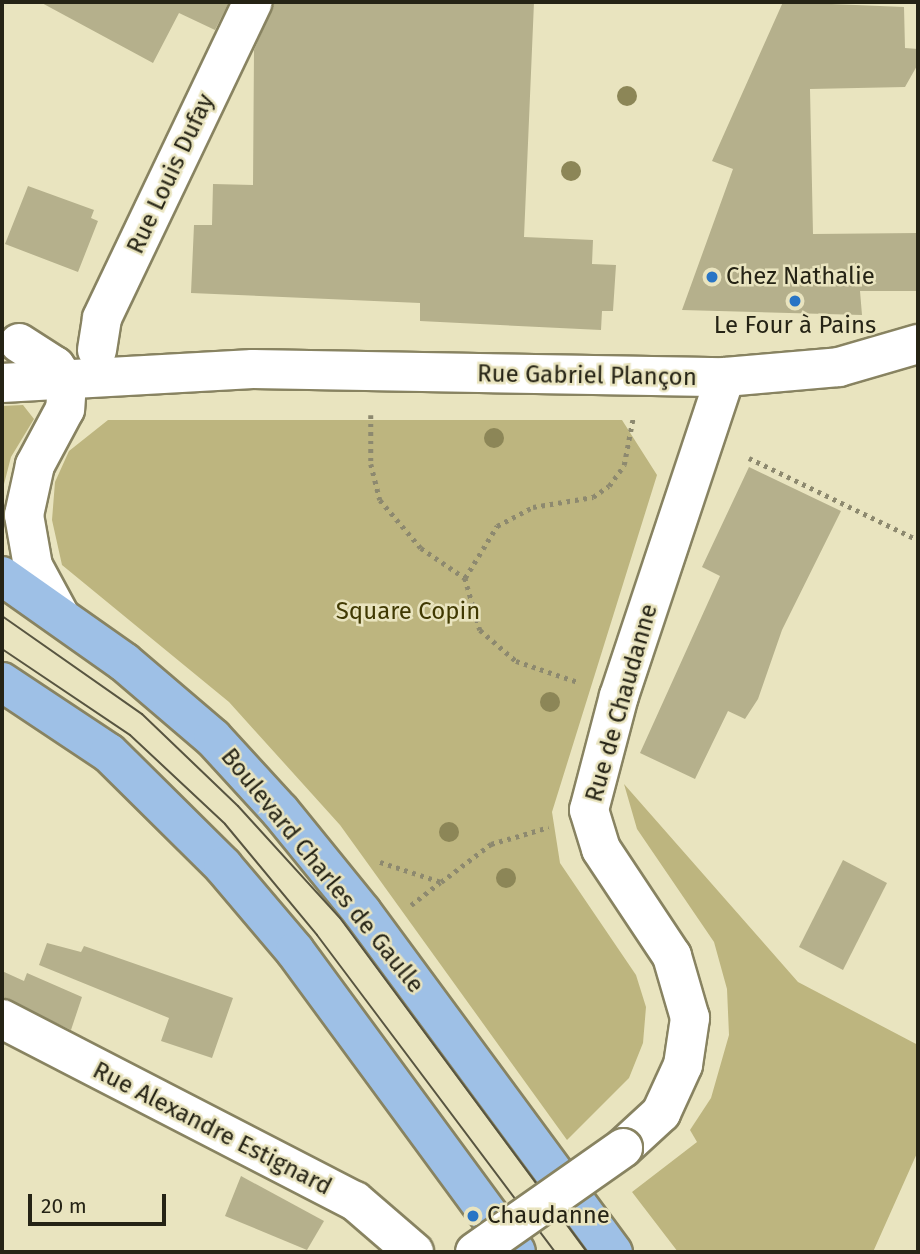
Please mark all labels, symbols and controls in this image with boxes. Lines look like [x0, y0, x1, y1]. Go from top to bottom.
street label: Rue Louis Dufay [121, 90, 221, 258]
place label: Chez Nathalie [726, 263, 875, 291]
marker: Chez Nathalie [704, 269, 720, 285]
marker: Le Four à Pains [787, 293, 803, 309]
place label: Le Four à Pains [714, 312, 876, 340]
street label: Rue Gabriel Plançon [477, 360, 697, 392]
park label: Square Copin [336, 598, 480, 626]
street label: Rue de Chaudanne [580, 601, 664, 805]
street label: Boulevard Charles de Gaulle [214, 743, 430, 999]
street label: Rue Alexandre Estignard [88, 1056, 336, 1202]
scale bar [32, 1180, 170, 1224]
text: 20 m [41, 1193, 87, 1219]
place label: Chaudanne [487, 1202, 610, 1230]
marker: Chaudanne [465, 1208, 481, 1224]

